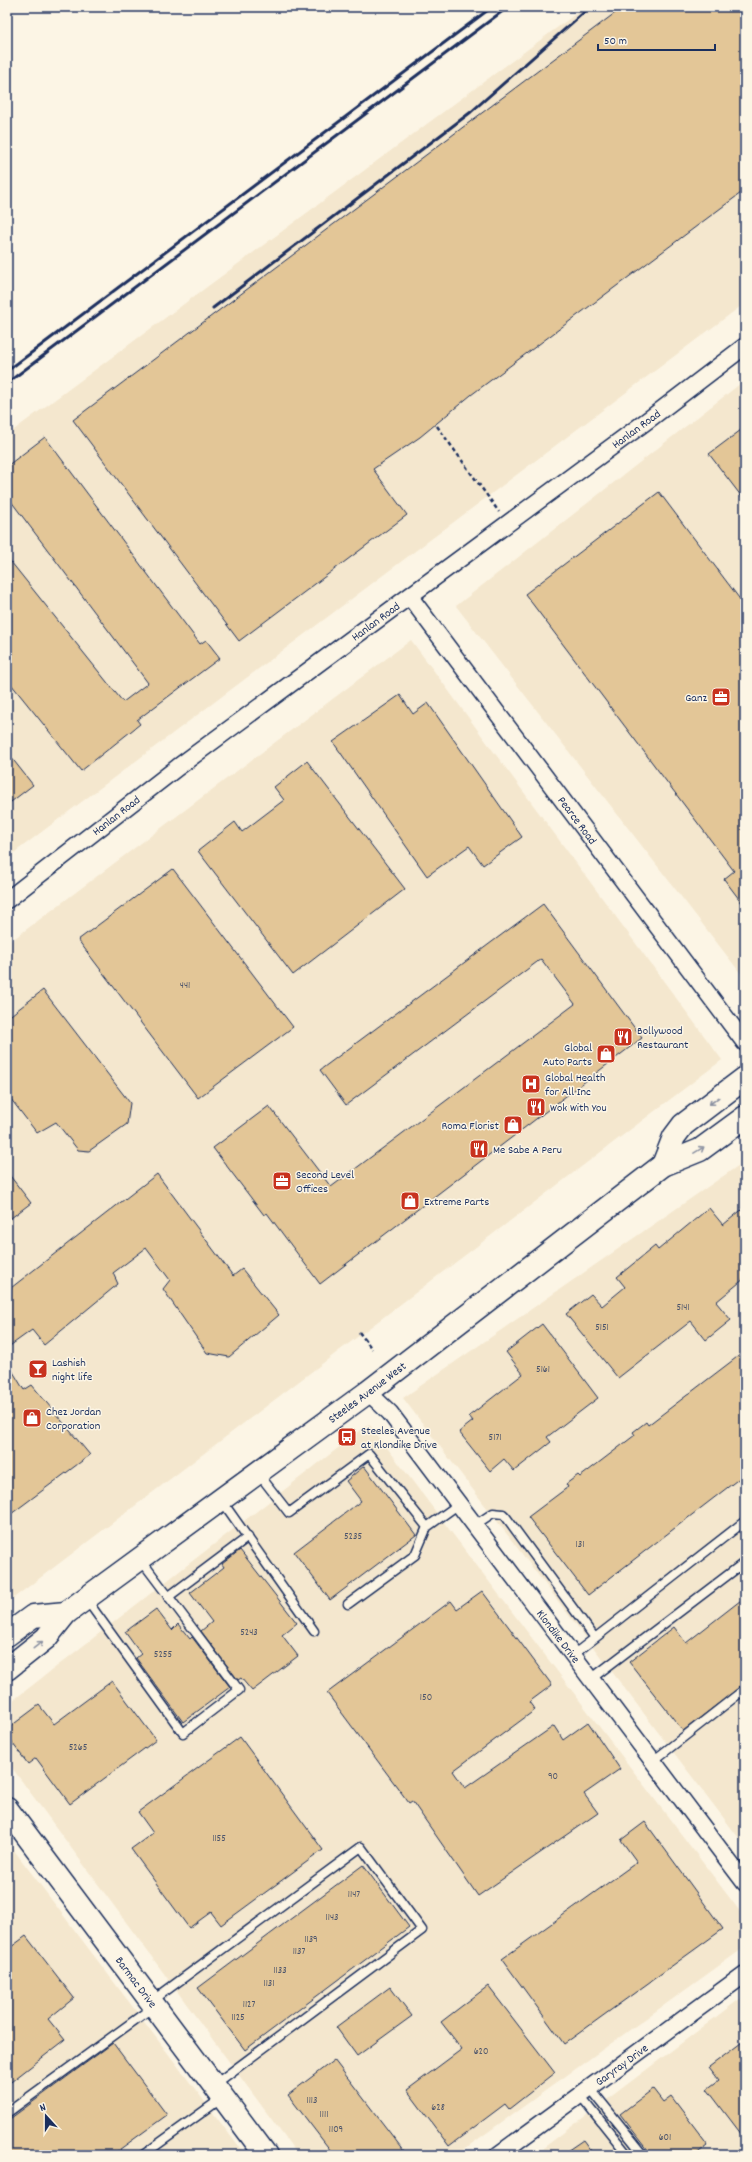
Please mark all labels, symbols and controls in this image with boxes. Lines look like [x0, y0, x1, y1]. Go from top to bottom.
scale bar [598, 26, 715, 52]
text: 50 m [604, 33, 627, 50]
street label: Hanlan Road [609, 406, 665, 454]
street label: Hanlan Road [348, 599, 404, 646]
office icon: Ganz [710, 686, 732, 708]
place label: Ganz [685, 690, 707, 707]
street label: Hanlan Road [89, 792, 144, 841]
street label: Pearce Road [553, 793, 600, 849]
house number: 441 [180, 979, 190, 993]
place label: Bollywood Restaurant [637, 1023, 689, 1054]
restaurant icon: Bollywood Restaurant [612, 1026, 634, 1048]
place label: Global Auto Parts [543, 1040, 592, 1071]
shop icon: Global Auto Parts [595, 1043, 617, 1065]
place label: Global Health for All Inc [545, 1070, 606, 1101]
hospital icon: Global Health for All Inc [520, 1073, 542, 1095]
restaurant icon: Wok With You [525, 1096, 547, 1118]
one-way arrow [708, 1097, 719, 1106]
place label: Wok With You [550, 1100, 607, 1117]
shop icon: Roma Florist [502, 1114, 524, 1136]
place label: Roma Florist [442, 1118, 500, 1135]
restaurant icon: Me Sabe A Peru [468, 1138, 490, 1160]
place label: Me Sabe A Peru [493, 1142, 562, 1159]
one-way arrow [693, 1146, 705, 1154]
place label: Second Level Offices [296, 1167, 354, 1198]
office icon: Second Level Offices [271, 1170, 293, 1192]
shop icon: Extreme Parts [399, 1190, 421, 1212]
place label: Extreme Parts [424, 1194, 489, 1211]
house number: 5141 [676, 1301, 690, 1315]
house number: 5151 [595, 1321, 609, 1335]
place label: Lashish night life [52, 1355, 92, 1386]
bar icon: Lashish night life [27, 1358, 49, 1380]
street label: Steeles Avenue West [325, 1358, 411, 1428]
house number: 5161 [536, 1363, 550, 1377]
place label: Chez Jordan Corporation [46, 1404, 101, 1435]
shop icon: Chez Jordan Corporation [21, 1407, 43, 1429]
place label: Steeles Avenue at Klondike Drive [361, 1423, 437, 1454]
bus stop icon: Steeles Avenue at Klondike Drive [336, 1426, 358, 1448]
house number: 5171 [489, 1431, 501, 1445]
house number: 5235 [344, 1530, 362, 1544]
house number: 131 [576, 1538, 584, 1552]
street label: Klondike Drive [531, 1607, 583, 1667]
house number: 5243 [240, 1626, 258, 1640]
one-way arrow [32, 1641, 43, 1649]
house number: 5255 [154, 1648, 172, 1662]
house number: 150 [420, 1691, 432, 1705]
house number: 5265 [69, 1741, 88, 1755]
house number: 90 [548, 1770, 558, 1784]
house number: 1155 [212, 1832, 226, 1846]
house number: 1147 [348, 1888, 360, 1902]
house number: 1143 [326, 1911, 338, 1925]
house number: 1139 [304, 1933, 318, 1947]
house number: 1137 [293, 1945, 305, 1959]
street label: Barmac Drive [110, 1954, 160, 2012]
house number: 1133 [273, 1964, 287, 1978]
house number: 1131 [263, 1977, 275, 1991]
house number: 1127 [243, 1998, 255, 2012]
house number: 1125 [231, 2011, 245, 2025]
street label: Garyray Drive [592, 2041, 652, 2091]
house number: 620 [474, 2045, 488, 2059]
house number: 1113 [306, 2094, 318, 2108]
north arrow [26, 2096, 66, 2136]
text: N [38, 2100, 49, 2117]
house number: 628 [431, 2101, 445, 2115]
house number: 1111 [320, 2108, 328, 2122]
house number: 1109 [329, 2123, 343, 2137]
house number: 601 [659, 2131, 671, 2145]

